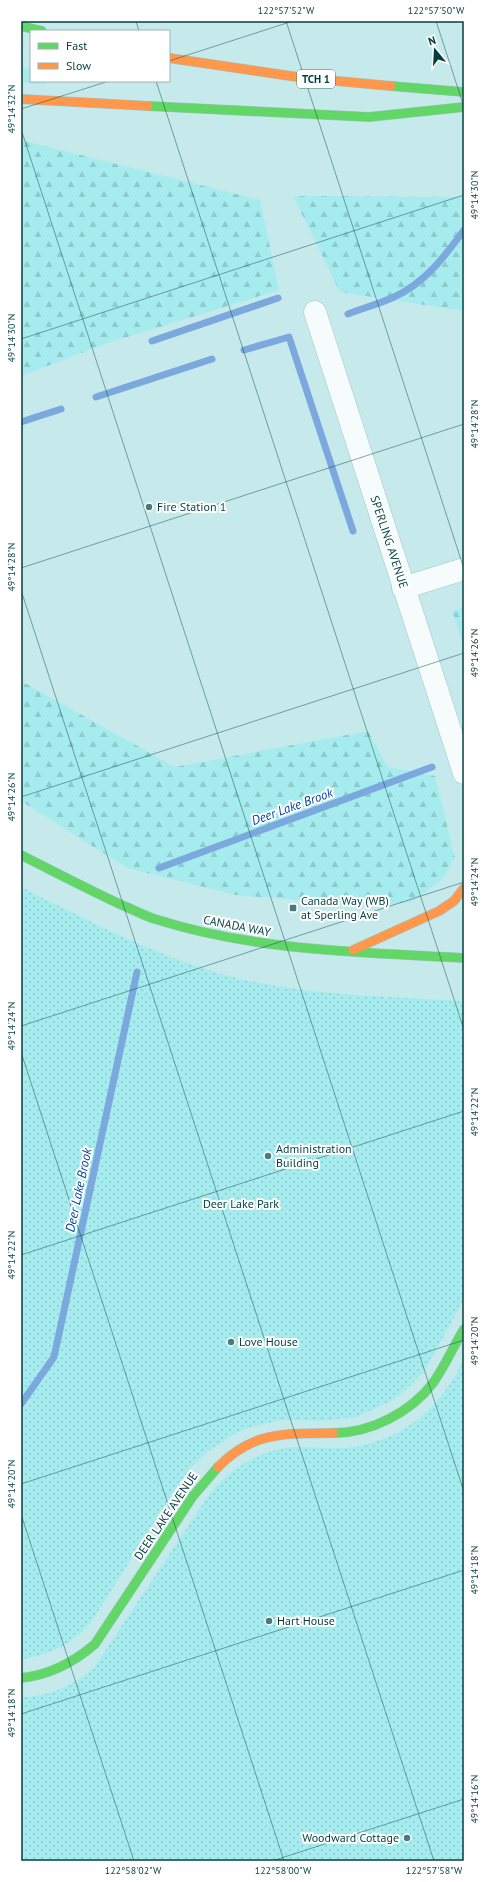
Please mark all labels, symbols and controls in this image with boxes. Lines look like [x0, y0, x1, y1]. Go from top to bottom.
text: 122°57'52"W [258, 4, 315, 17]
text: 122°57'50"W [408, 4, 465, 17]
legend [30, 30, 170, 82]
north arrow [415, 30, 455, 70]
text: N [426, 33, 438, 48]
text: Fast [66, 38, 87, 53]
text: Slow [66, 58, 91, 73]
road number: TCH 1 [297, 70, 335, 88]
text: 49°14'32"N [5, 84, 18, 134]
text: 49°14'30"N [468, 170, 481, 220]
text: 49°14'30"N [5, 313, 18, 363]
text: 49°14'28"N [468, 399, 481, 449]
street label: SPERLING AVENUE [367, 494, 412, 590]
place label: Fire Station 1 [157, 499, 226, 514]
marker: Fire Station 1 [144, 502, 154, 512]
text: 49°14'28"N [5, 542, 18, 592]
text: 49°14'26"N [468, 628, 481, 678]
text: 49°14'26"N [5, 772, 18, 822]
water label: Deer Lake Brook [249, 783, 336, 829]
text: 49°14'24"N [468, 857, 481, 907]
place label: Canada Way (WB) at Sperling Ave [301, 893, 389, 922]
marker: Canada Way (WB) at Sperling Ave [288, 903, 298, 913]
street label: CANADA WAY [202, 912, 272, 939]
text: 49°14'24"N [5, 1001, 18, 1051]
text: 49°14'22"N [468, 1087, 481, 1137]
place label: Administration Building [276, 1141, 352, 1170]
water label: Deer Lake Brook [61, 1145, 96, 1234]
marker: Administration Building [263, 1151, 273, 1161]
park label: Deer Lake Park [203, 1196, 279, 1211]
text: 49°14'22"N [5, 1230, 18, 1280]
text: 49°14'20"N [468, 1316, 481, 1366]
place label: Love House [239, 1334, 298, 1349]
marker: Love House [226, 1337, 236, 1347]
text: 49°14'20"N [5, 1459, 18, 1509]
street label: DEER LAKE AVENUE [131, 1469, 201, 1563]
text: 49°14'18"N [468, 1545, 481, 1595]
place label: Hart House [277, 1613, 335, 1628]
marker: Hart House [264, 1616, 274, 1626]
text: 49°14'18"N [5, 1688, 18, 1738]
text: 49°14'16"N [468, 1774, 481, 1824]
place label: Woodward Cottage [302, 1830, 399, 1845]
marker: Woodward Cottage [402, 1833, 412, 1843]
text: 122°58'02"W [105, 1864, 162, 1877]
text: 122°58'00"W [255, 1864, 312, 1877]
text: 122°57'58"W [406, 1864, 463, 1877]

